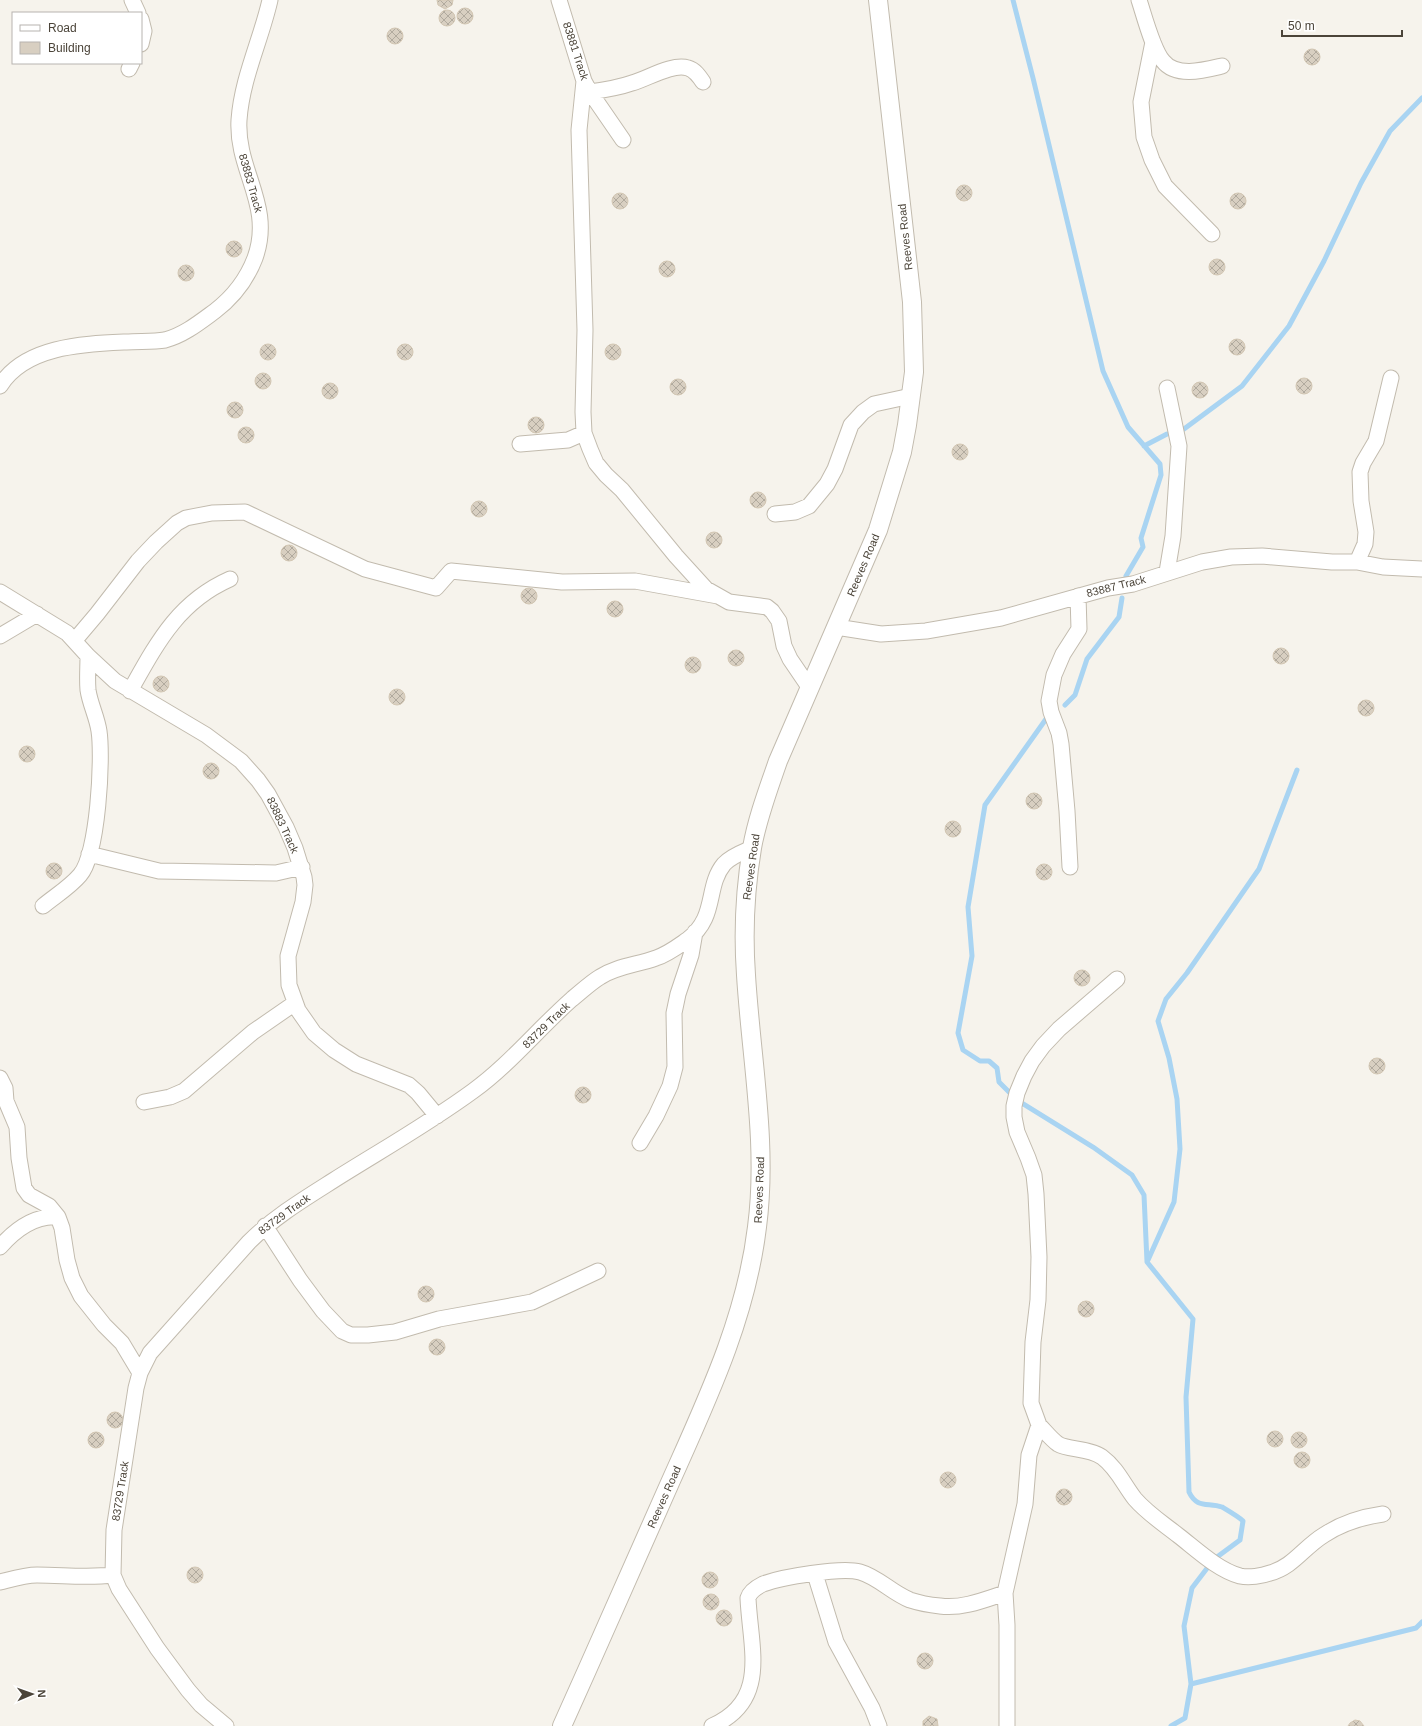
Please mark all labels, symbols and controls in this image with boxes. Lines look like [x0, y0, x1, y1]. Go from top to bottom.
legend [12, 12, 142, 64]
scale bar [1282, 12, 1402, 38]
text: 50 m [1288, 19, 1315, 33]
street label: 83881 Track [561, 20, 591, 82]
text: Road [48, 21, 77, 35]
text: Building [48, 41, 91, 55]
street label: 83883 Track [237, 152, 265, 214]
street label: Reeves Road [896, 203, 914, 271]
street label: Reeves Road [844, 532, 882, 598]
street label: 83887 Track [1085, 573, 1147, 599]
street label: 83883 Track [265, 795, 301, 855]
street label: Reeves Road [740, 833, 762, 901]
street label: 83729 Track [520, 999, 572, 1050]
street label: Reeves Road [752, 1156, 766, 1224]
street label: 83729 Track [256, 1191, 312, 1237]
street label: 83729 Track [109, 1460, 131, 1522]
street label: Reeves Road [645, 1464, 683, 1530]
north arrow [12, 1674, 52, 1714]
text: N [36, 1689, 48, 1698]

